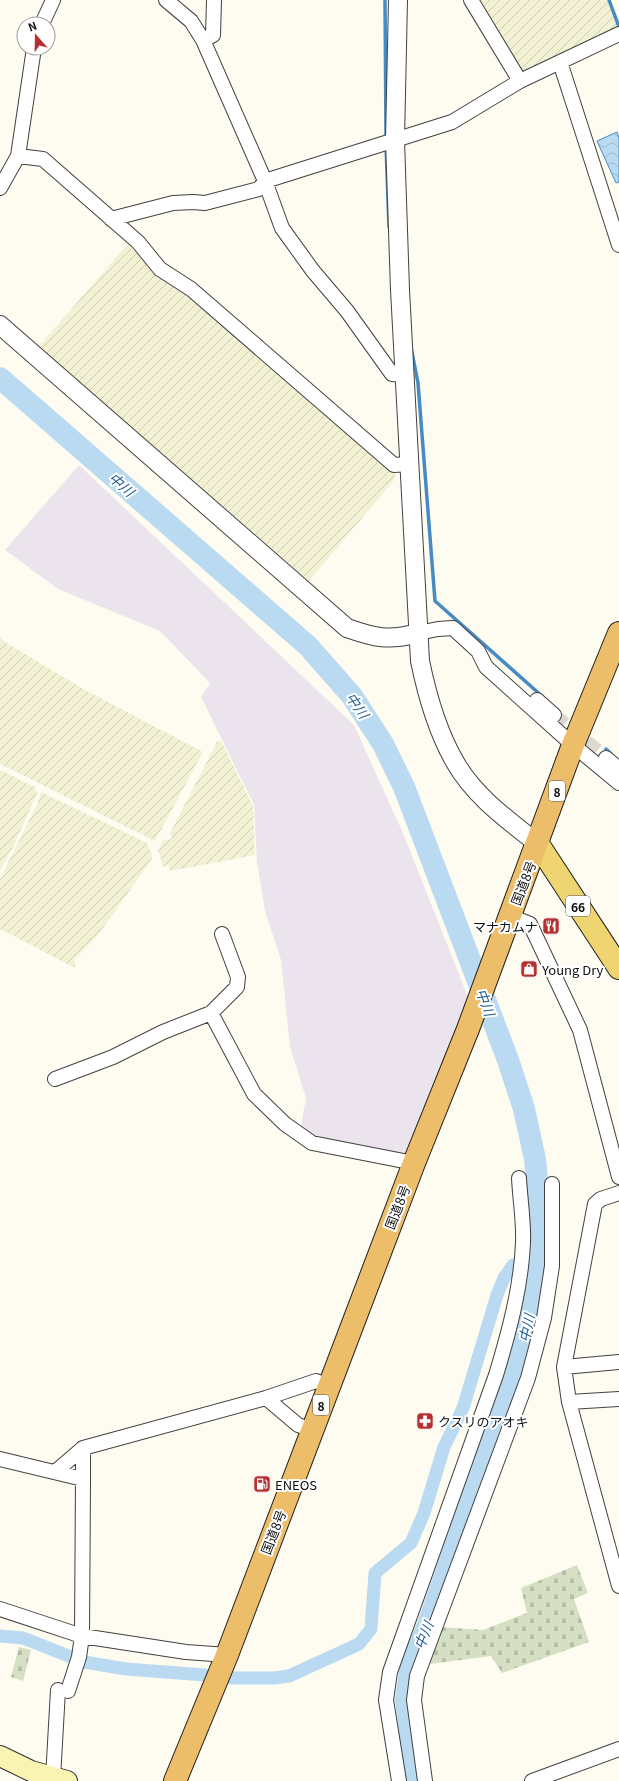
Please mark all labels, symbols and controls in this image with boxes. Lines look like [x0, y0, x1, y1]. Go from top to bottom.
north arrow [16, 16, 56, 56]
text: N [26, 17, 39, 35]
water label: 中川 [105, 467, 141, 502]
water label: 中川 [342, 688, 375, 724]
road number: 8 [549, 781, 565, 801]
street label: 国道8号 [506, 858, 540, 908]
road number: 66 [566, 896, 590, 916]
restaurant icon: マナカムナ [541, 916, 561, 936]
place label: マナカムナ [473, 917, 538, 936]
shop icon: Young Dry [519, 959, 539, 979]
place label: Young Dry [541, 960, 604, 979]
water label: 中川 [472, 985, 501, 1021]
street label: 国道8号 [380, 1182, 414, 1232]
water label: 中川 [513, 1310, 539, 1344]
road number: 8 [313, 1395, 329, 1415]
pharmacy icon: クスリのアオキ [415, 1411, 435, 1431]
place label: クスリのアオキ [438, 1412, 529, 1431]
fuel station icon: ENEOS [252, 1474, 272, 1494]
place label: ENEOS [275, 1475, 317, 1494]
street label: 国道8号 [256, 1507, 290, 1557]
water label: 中川 [408, 1616, 438, 1652]

